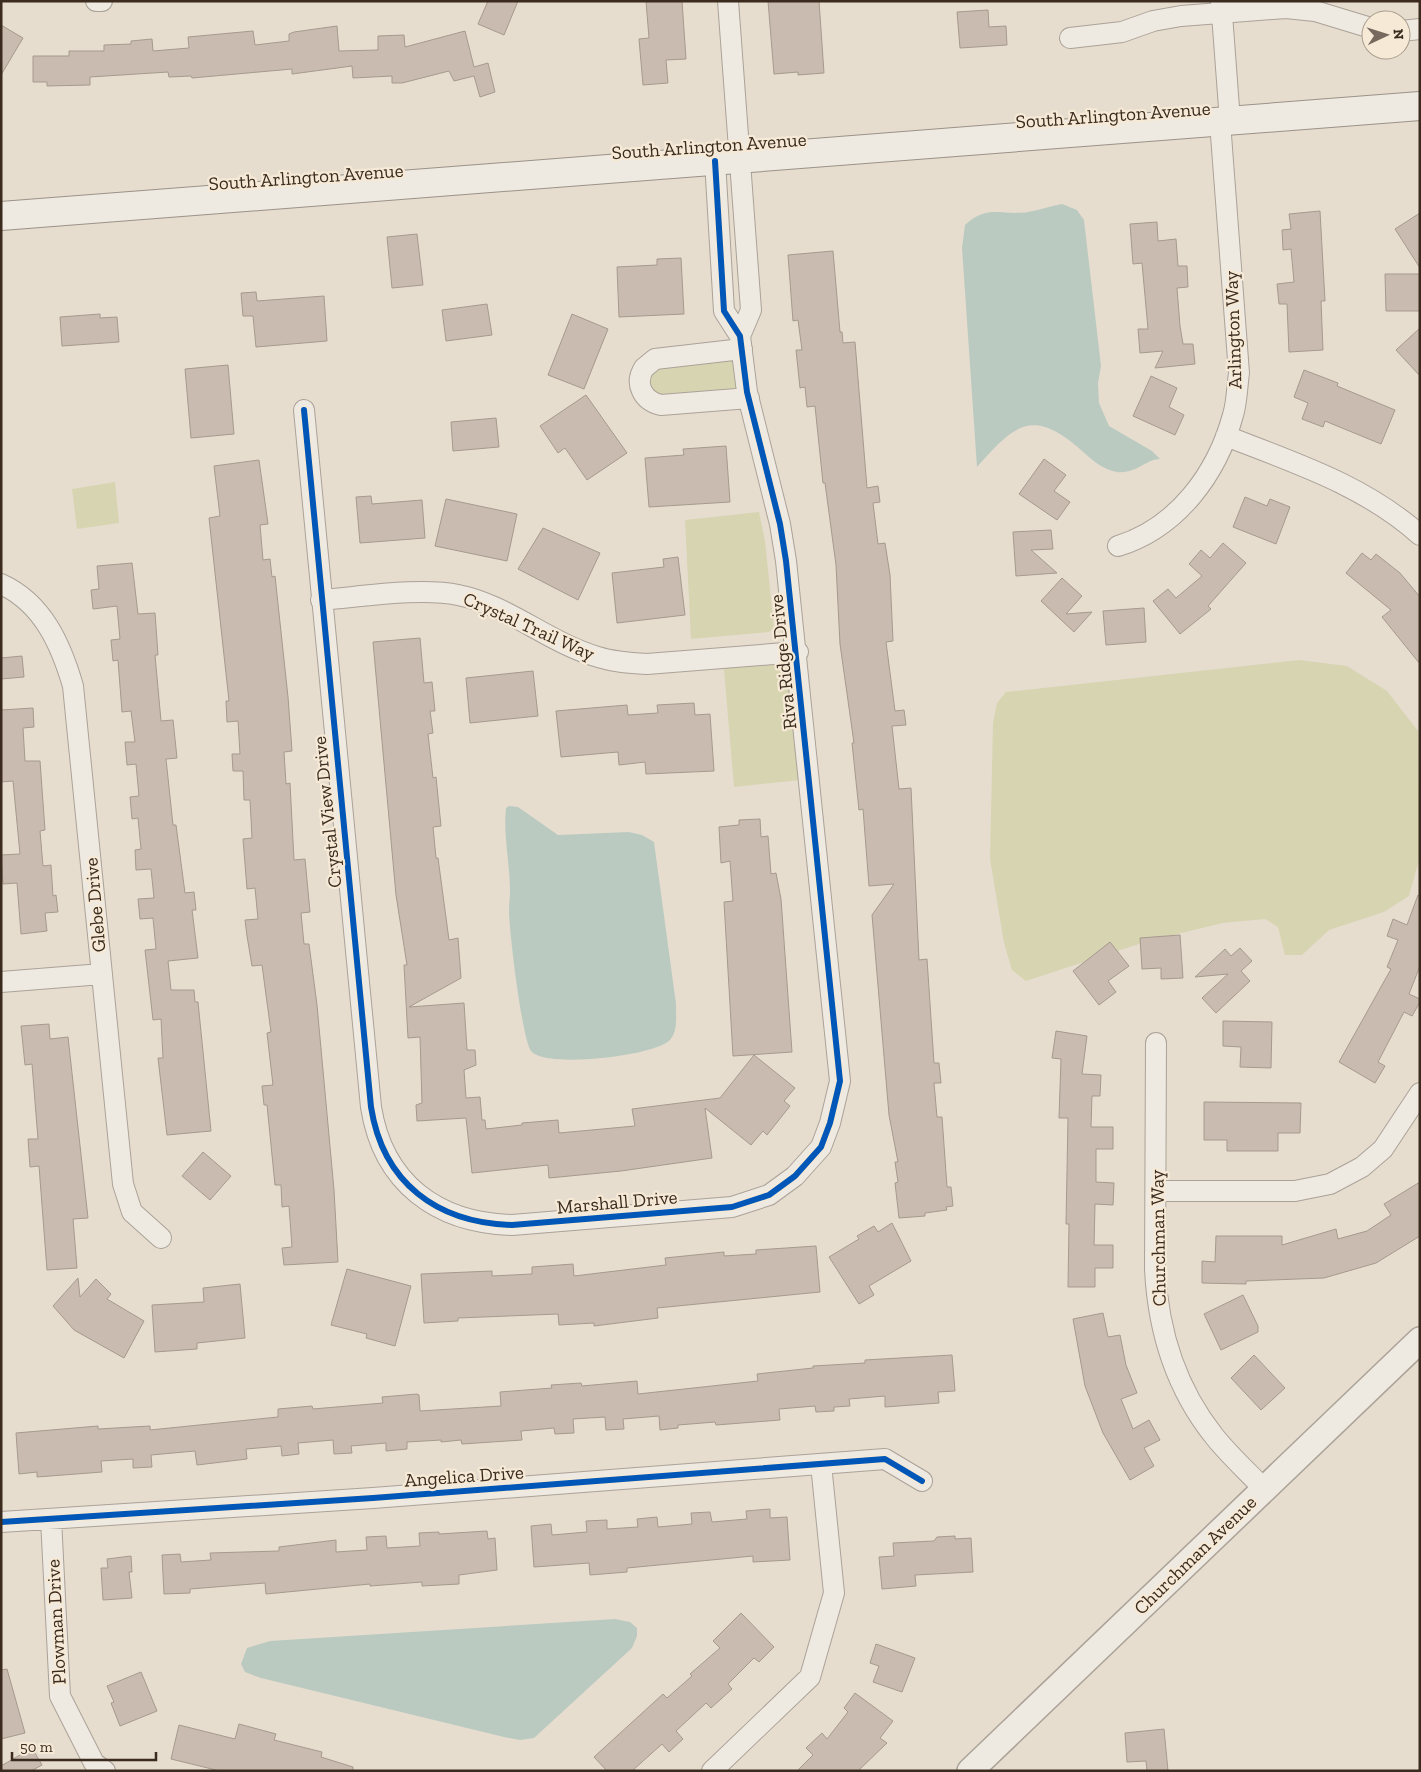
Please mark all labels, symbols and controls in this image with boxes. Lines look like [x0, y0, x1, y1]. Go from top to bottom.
north arrow [1361, 10, 1411, 60]
text: N [1390, 28, 1407, 40]
street label: South Arlington Avenue [1015, 97, 1211, 133]
street label: South Arlington Avenue [611, 128, 807, 164]
street label: South Arlington Avenue [208, 159, 404, 195]
street label: Arlington Way [1219, 270, 1247, 390]
street label: Crystal Trail Way [460, 587, 599, 665]
street label: Riva Ridge Drive [764, 593, 802, 731]
street label: Crystal View Drive [308, 735, 346, 889]
street label: Glebe Drive [79, 856, 111, 953]
street label: Churchman Way [1145, 1169, 1171, 1306]
street label: Marshall Drive [556, 1185, 678, 1219]
street label: Angelica Drive [403, 1460, 525, 1492]
street label: Churchman Avenue [1129, 1491, 1261, 1619]
street label: Plowman Drive [41, 1559, 71, 1685]
scale bar [12, 1730, 156, 1762]
text: 50 m [20, 1738, 53, 1756]

